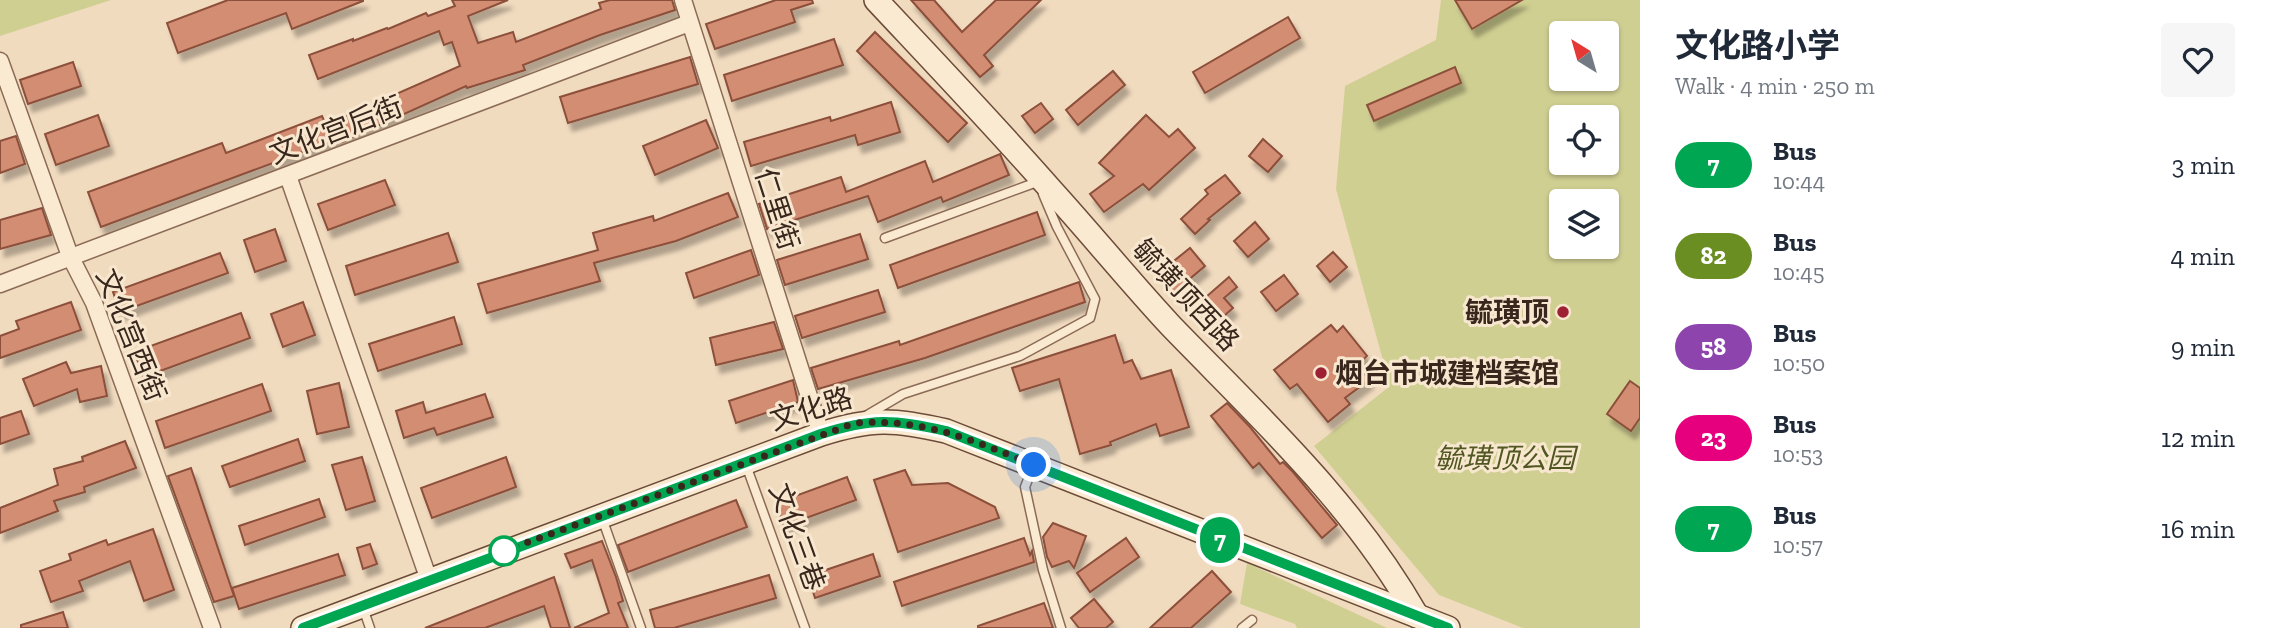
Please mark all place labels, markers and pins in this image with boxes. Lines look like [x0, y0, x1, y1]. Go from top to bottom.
place label: 毓璜顶 [1465, 296, 1549, 329]
marker: 毓璜顶 [1555, 304, 1571, 320]
place label: 烟台市城建档案馆 [1335, 357, 1559, 390]
marker: 烟台市城建档案馆 [1313, 365, 1329, 381]
unlabelled marker [489, 536, 519, 566]

